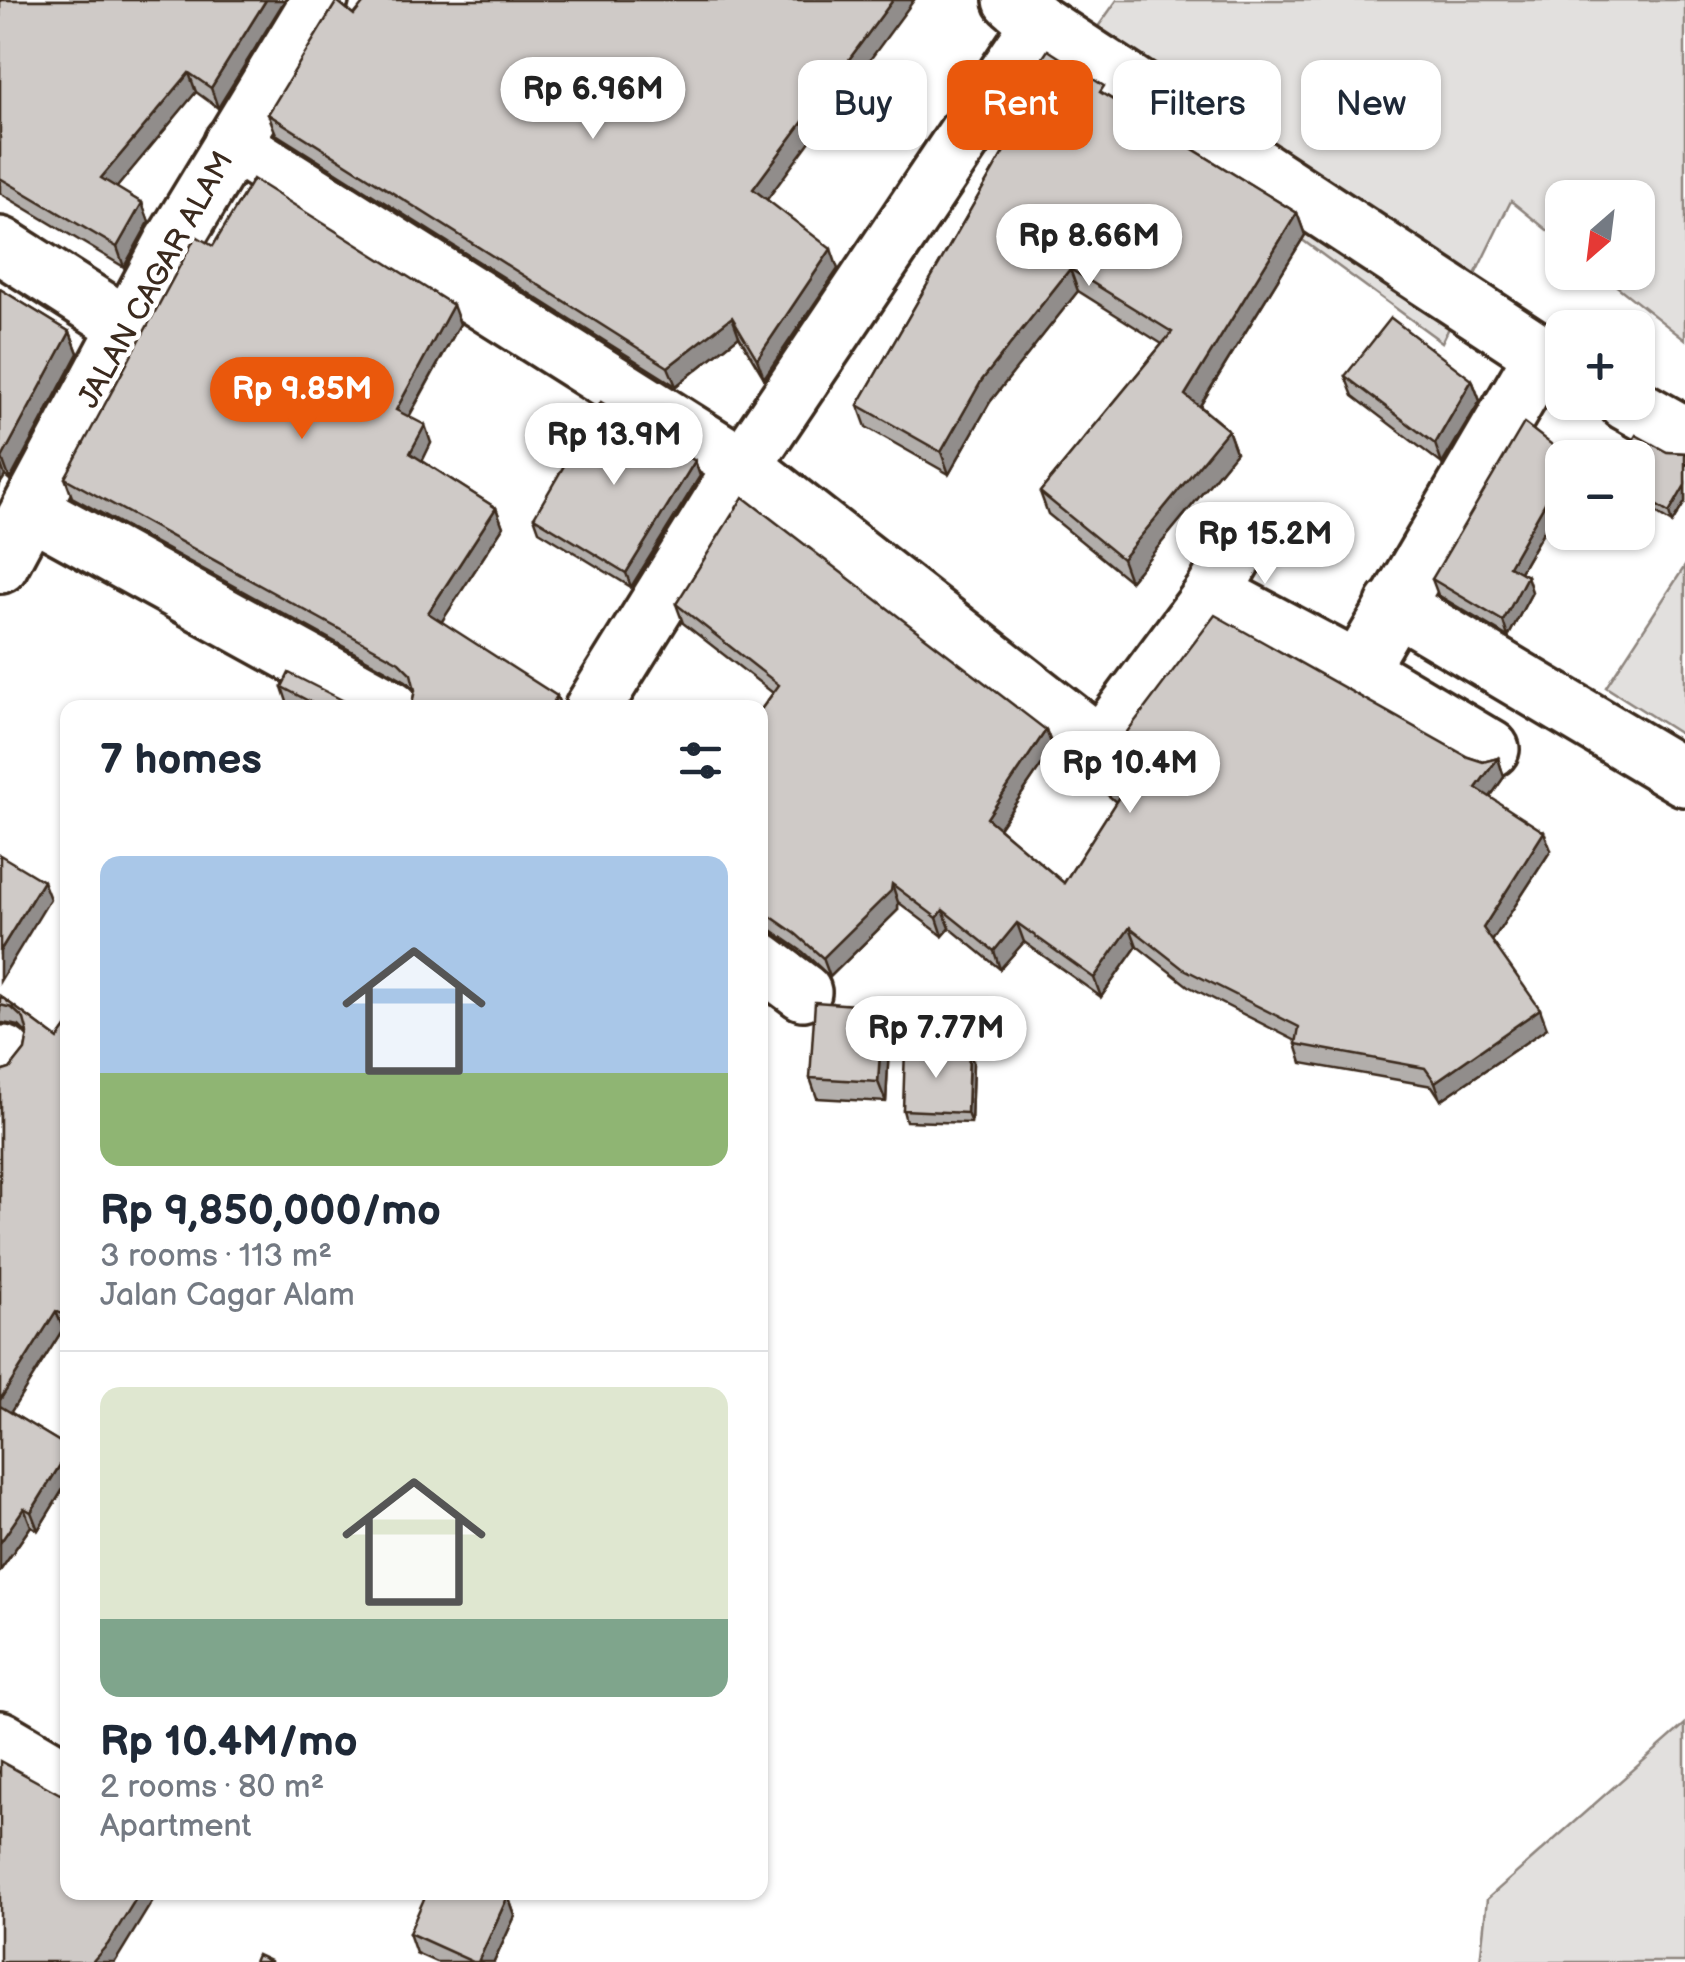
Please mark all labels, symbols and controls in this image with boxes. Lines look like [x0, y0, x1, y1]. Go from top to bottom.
pin: Rp 6.96M [490, 57, 696, 142]
chip: Buy [798, 60, 927, 150]
chip: Rent [947, 60, 1093, 150]
chip: Filters [1113, 60, 1281, 150]
chip: New [1301, 60, 1441, 150]
text: Rp 6.96M [522, 70, 664, 109]
street label: JALAN CAGAR ALAM [71, 146, 241, 414]
north arrow [1545, 180, 1655, 290]
map controls [1545, 180, 1655, 550]
pin: Rp 8.66M [986, 204, 1192, 289]
text: Rp 8.66M [1018, 217, 1160, 256]
button: + [1545, 310, 1655, 420]
pin: Rp 9.85M [199, 357, 405, 442]
text: Rp 9.85M [232, 370, 372, 409]
pin: Rp 13.9M [511, 403, 717, 488]
text: Rp 13.9M [547, 416, 681, 455]
button: − [1545, 440, 1655, 550]
pin: Rp 15.2M [1162, 502, 1368, 587]
text: Rp 15.2M [1198, 515, 1332, 554]
pin: Rp 10.4M [1027, 731, 1233, 816]
icon: filters [673, 733, 728, 788]
text: 7 homes [100, 735, 262, 786]
text: Rp 10.4M [1062, 744, 1198, 783]
icon: home [324, 921, 504, 1101]
pin: Rp 7.77M [833, 996, 1039, 1081]
text: Rp 7.77M [868, 1009, 1004, 1048]
text: Rp 9,850,000/mo [100, 1186, 441, 1237]
text: 3 rooms · 113 m² [100, 1237, 332, 1276]
text: Jalan Cagar Alam [100, 1276, 355, 1315]
icon: home [324, 1452, 504, 1632]
text: Rp 10.4M/mo [100, 1717, 358, 1768]
text: 2 rooms · 80 m² [100, 1768, 324, 1807]
text: Apartment [100, 1807, 251, 1846]

